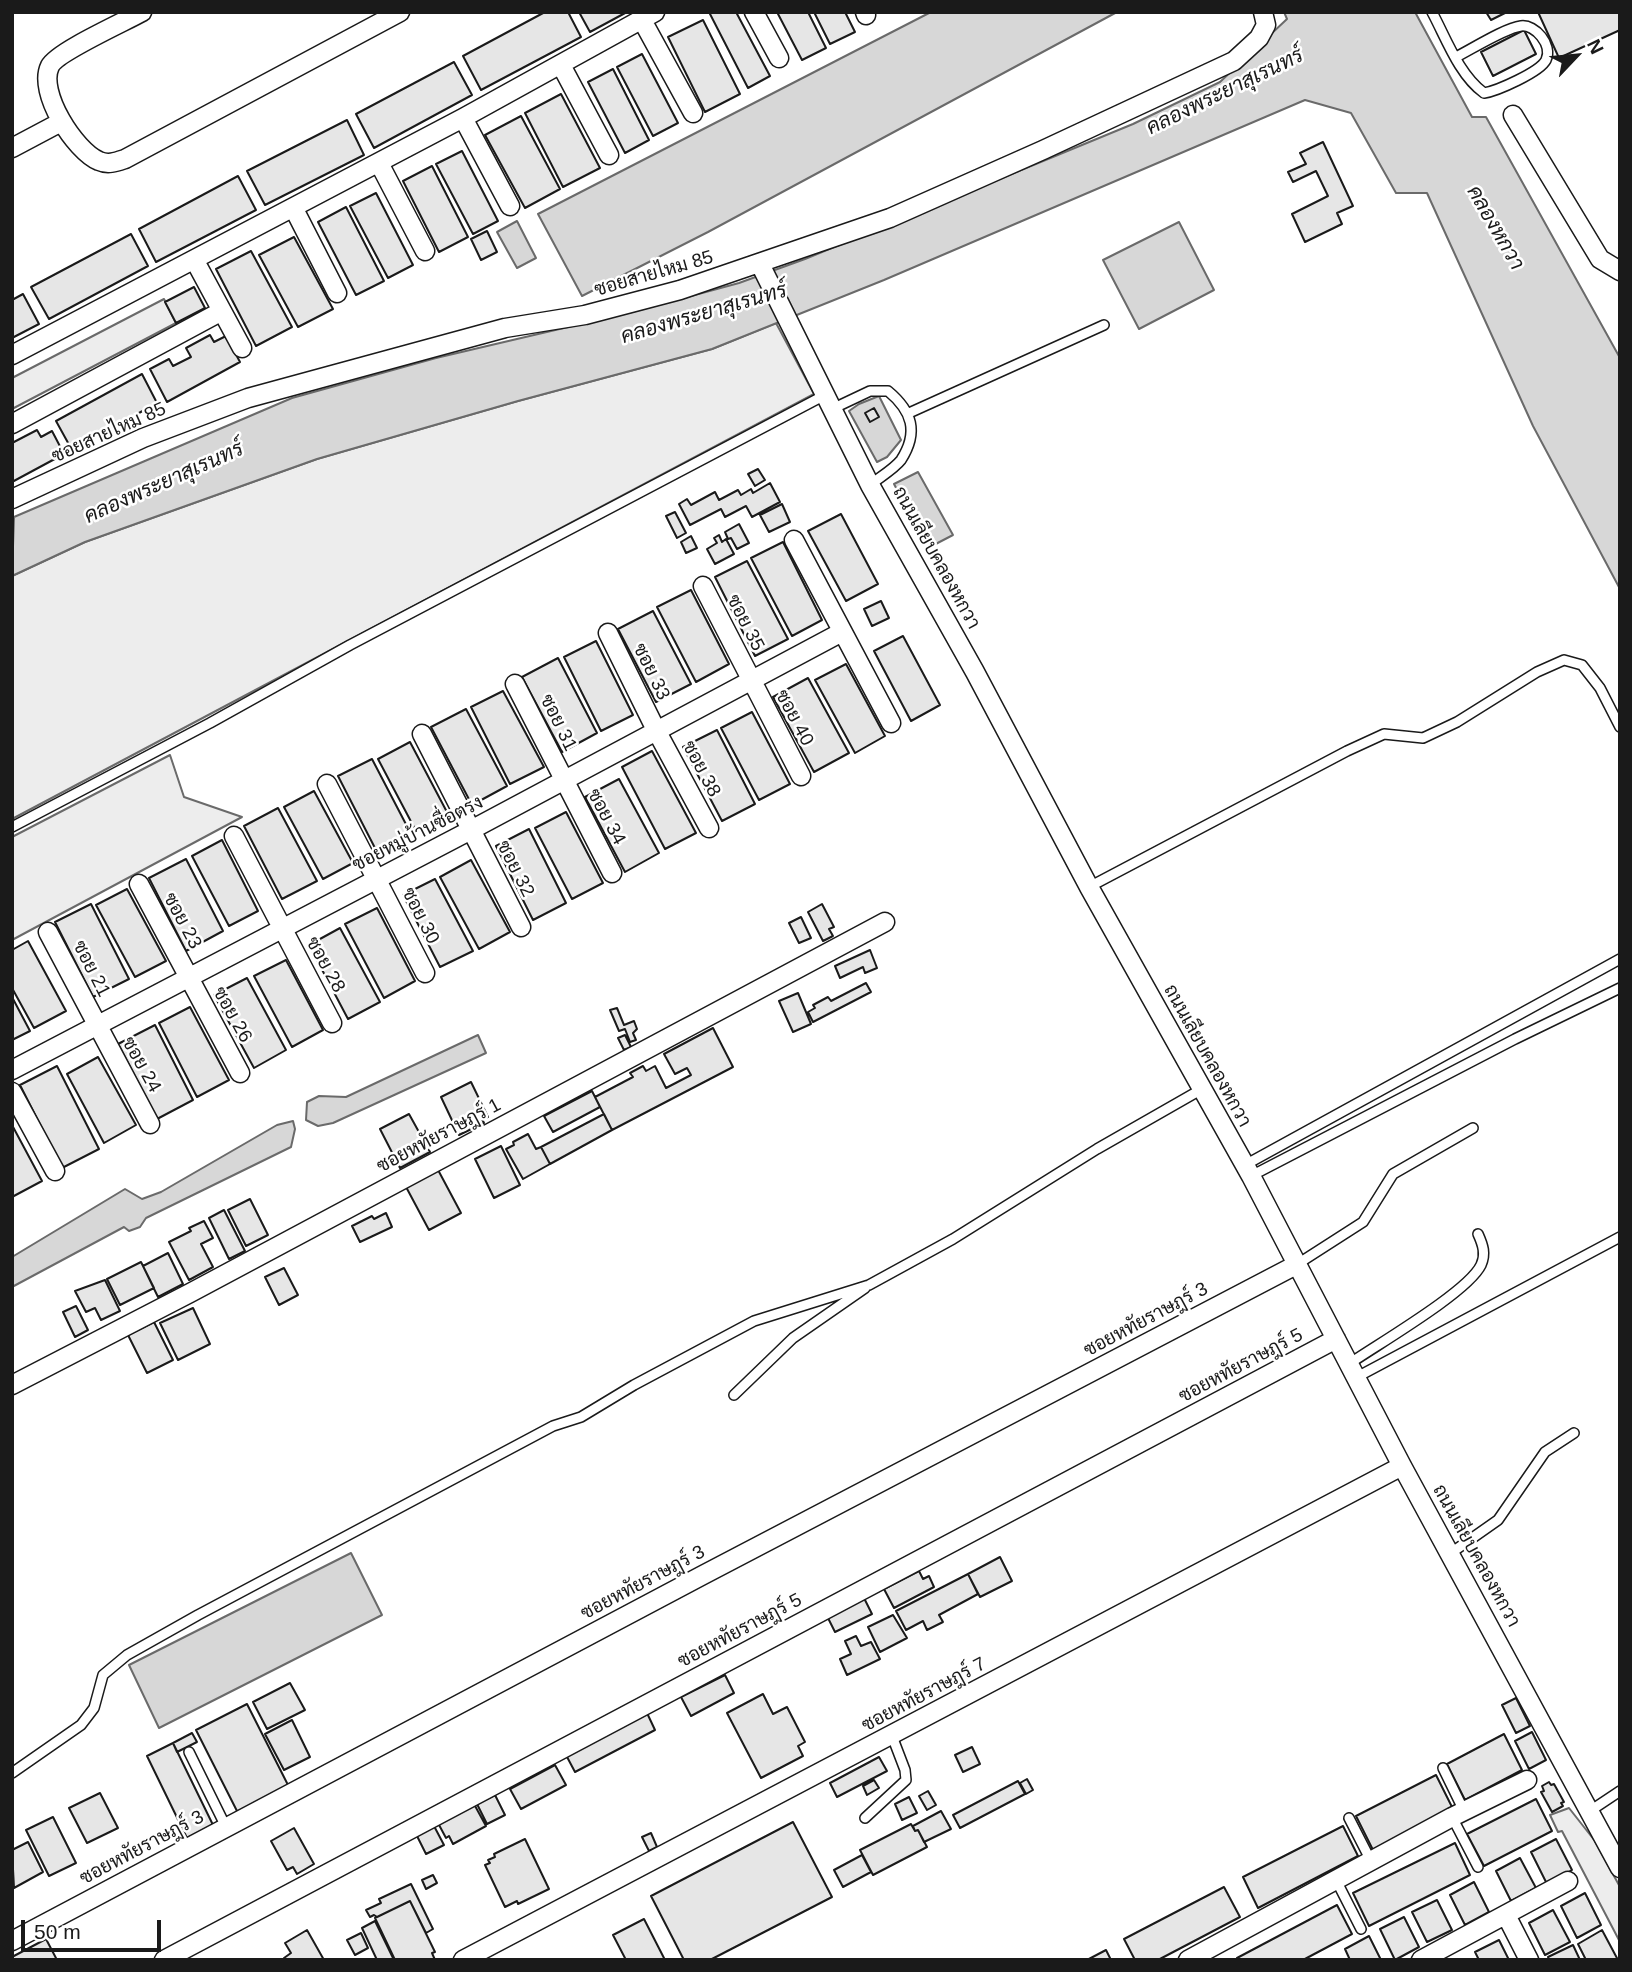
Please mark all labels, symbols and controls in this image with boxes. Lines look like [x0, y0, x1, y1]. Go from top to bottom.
north arrow [1541, 21, 1611, 91]
text: N [1583, 36, 1608, 57]
water label: คลองพระยาสุเรนทร์ [1142, 43, 1308, 141]
water label: คลองหกวา [1461, 181, 1529, 275]
street label: ซอยสายไหม 85 [592, 246, 716, 302]
water label: คลองพระยาสุเรนทร์ [618, 278, 790, 350]
street label: ซอยสายไหม 85 [48, 398, 170, 468]
water label: คลองพระยาสุเรนทร์ [80, 437, 248, 529]
street label: ถนนเลียบคลองหกวา [887, 483, 985, 633]
street label: ซอย 35 [721, 591, 769, 655]
street label: ซอย 33 [628, 640, 674, 704]
street label: ซอย 40 [770, 686, 818, 750]
street label: ซอย 31 [535, 691, 581, 755]
street label: ซอย 38 [677, 737, 725, 801]
street label: ซอย 34 [582, 785, 630, 849]
street label: ซอยหมู่บ้านซื่อตรง [349, 791, 487, 877]
street label: ซอย 32 [491, 837, 539, 901]
street label: ซอย 30 [396, 884, 444, 948]
street label: ซอย 23 [158, 889, 206, 953]
street label: ซอย 28 [300, 933, 350, 997]
street label: ซอย 21 [67, 937, 115, 1001]
street label: ถนนเลียบคลองหกวา [1158, 981, 1256, 1131]
street label: ซอย 26 [207, 983, 257, 1047]
street label: ซอย 24 [116, 1033, 166, 1097]
street label: ซอยหทัยราษฎร์ 1 [373, 1094, 505, 1178]
street label: ซอยหทัยราษฎร์ 3 [1080, 1278, 1212, 1362]
street label: ซอยหทัยราษฎร์ 5 [1175, 1324, 1307, 1408]
street label: ถนนเลียบคลองหกวา [1427, 1481, 1525, 1631]
street label: ซอยหทัยราษฎร์ 3 [577, 1541, 709, 1625]
street label: ซอยหทัยราษฎร์ 5 [674, 1589, 806, 1673]
street label: ซอยหทัยราษฎร์ 7 [858, 1653, 990, 1737]
street label: ซอยหทัยราษฎร์ 3 [76, 1806, 208, 1890]
scale bar [24, 1906, 164, 1950]
text: 50 m [34, 1920, 81, 1943]

